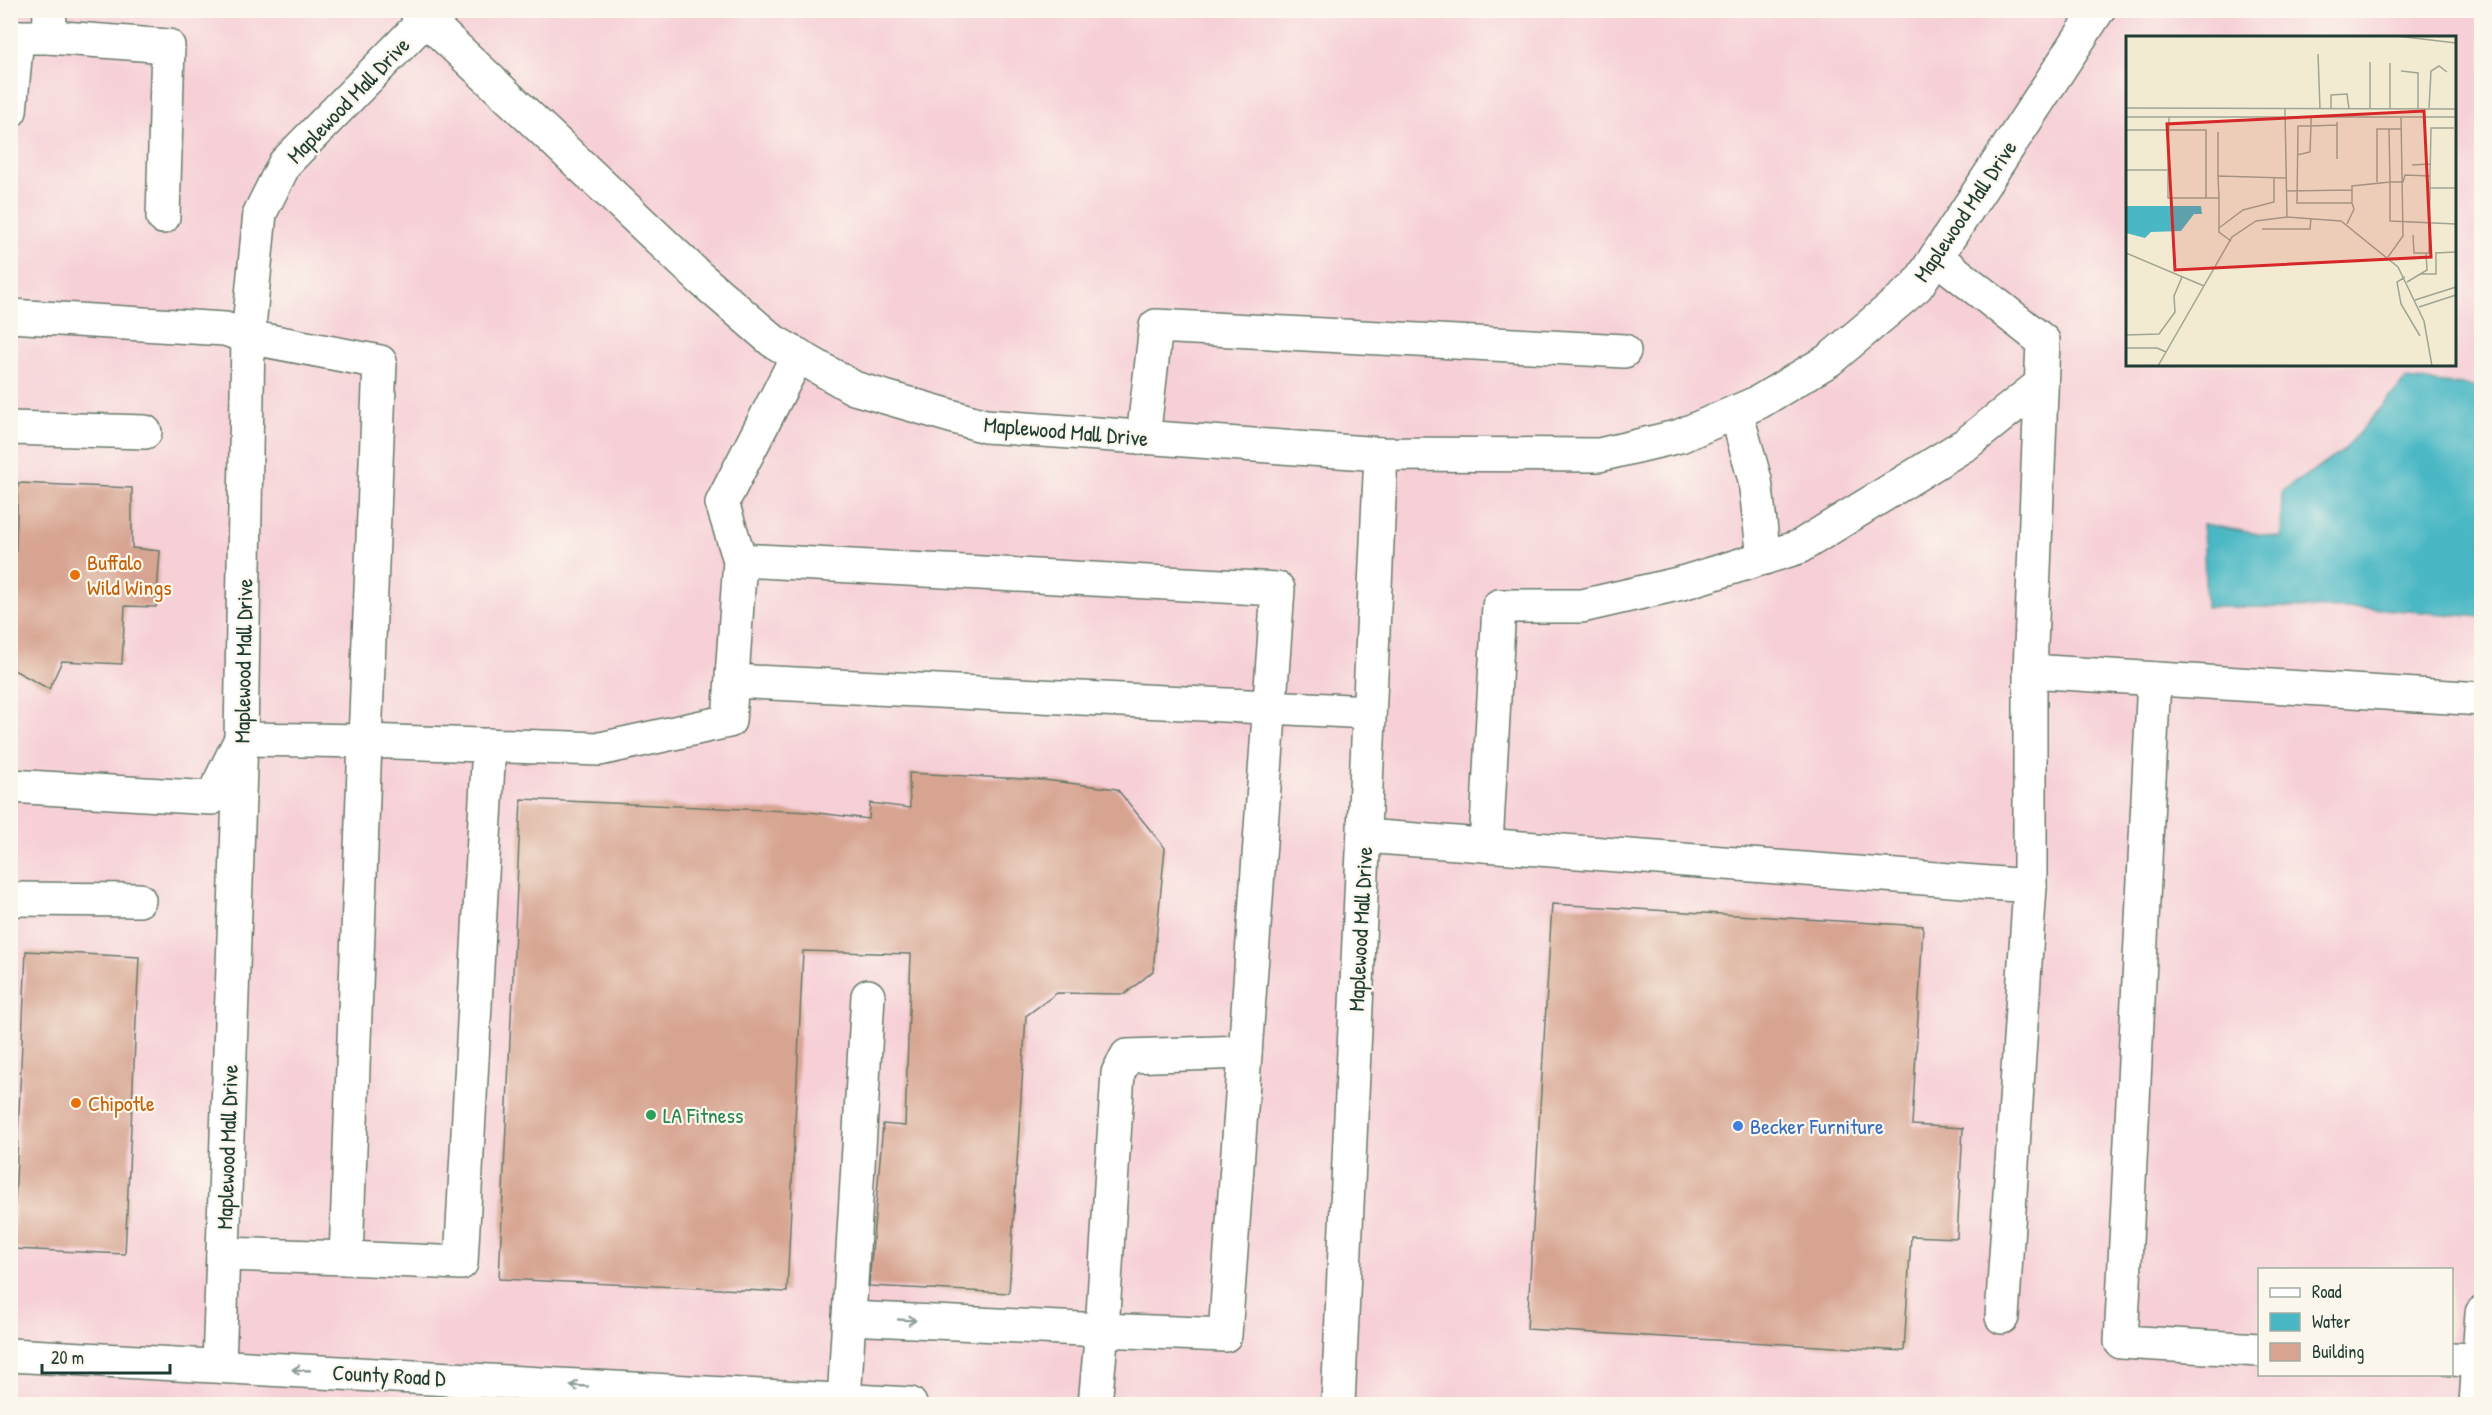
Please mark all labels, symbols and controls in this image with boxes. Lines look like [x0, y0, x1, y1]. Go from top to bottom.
street label: Maplewood Mall Drive [280, 30, 416, 170]
inset map [2126, 36, 2456, 366]
street label: Maplewood Mall Drive [1906, 134, 2024, 288]
street label: Maplewood Mall Drive [983, 409, 1150, 453]
place label: Buffalo Wild Wings [87, 547, 172, 602]
marker: Buffalo Wild Wings [68, 568, 82, 582]
street label: Maplewood Mall Drive [227, 578, 259, 744]
street label: Maplewood Mall Drive [1341, 846, 1379, 1012]
street label: Maplewood Mall Drive [209, 1064, 245, 1230]
place label: Chipotle [88, 1088, 155, 1118]
marker: Chipotle [69, 1096, 83, 1110]
place label: LA Fitness [663, 1100, 743, 1130]
marker: LA Fitness [644, 1108, 658, 1122]
place label: Becker Furniture [1750, 1111, 1884, 1141]
marker: Becker Furniture [1731, 1119, 1745, 1133]
legend [2258, 1268, 2453, 1376]
text: Road [2312, 1279, 2342, 1304]
text: Water [2312, 1309, 2350, 1334]
one-way arrow [896, 1315, 916, 1326]
scale bar [42, 1337, 170, 1375]
text: Building [2312, 1339, 2364, 1364]
text: 20 m [51, 1345, 84, 1370]
street label: County Road D [332, 1357, 447, 1393]
one-way arrow [291, 1364, 311, 1375]
one-way arrow [570, 1380, 590, 1391]

